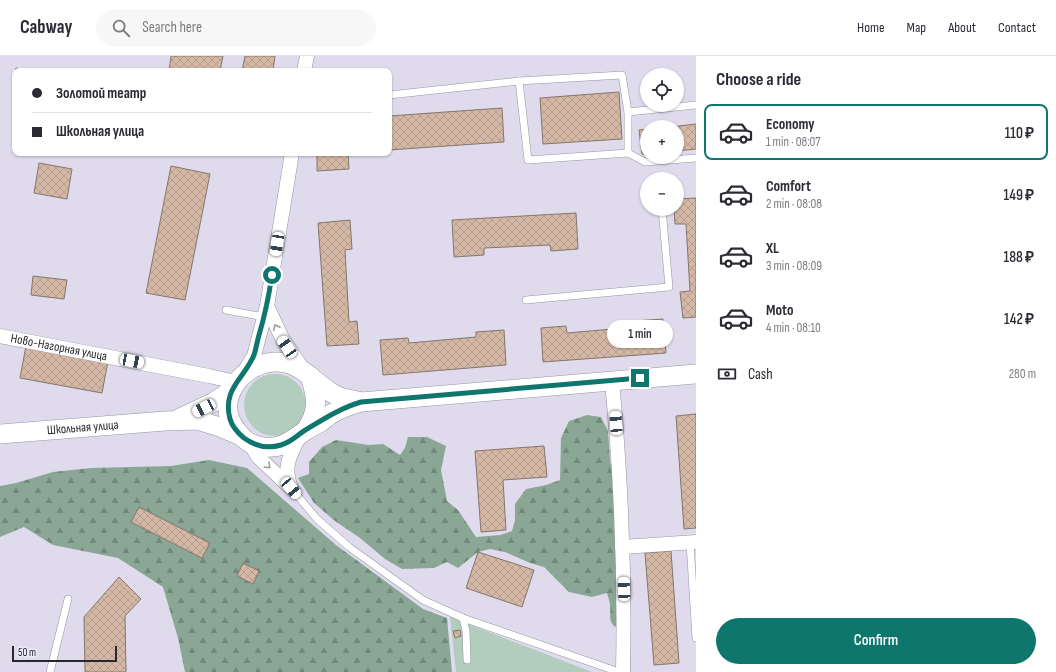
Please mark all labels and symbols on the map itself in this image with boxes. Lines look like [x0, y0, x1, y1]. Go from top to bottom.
car [269, 231, 285, 257]
route start [263, 266, 281, 284]
callout: 1 min [607, 320, 673, 348]
one-way arrow [273, 324, 281, 332]
street label: Ново-Нагорная улица [9, 330, 109, 364]
car [275, 334, 299, 360]
car [119, 353, 145, 369]
route end [631, 369, 649, 387]
car [191, 397, 217, 419]
car [609, 411, 623, 435]
street label: Школьная улица [46, 417, 119, 438]
one-way arrow [263, 461, 271, 469]
car [279, 475, 303, 501]
car [618, 577, 630, 601]
scale bar [12, 644, 117, 663]

